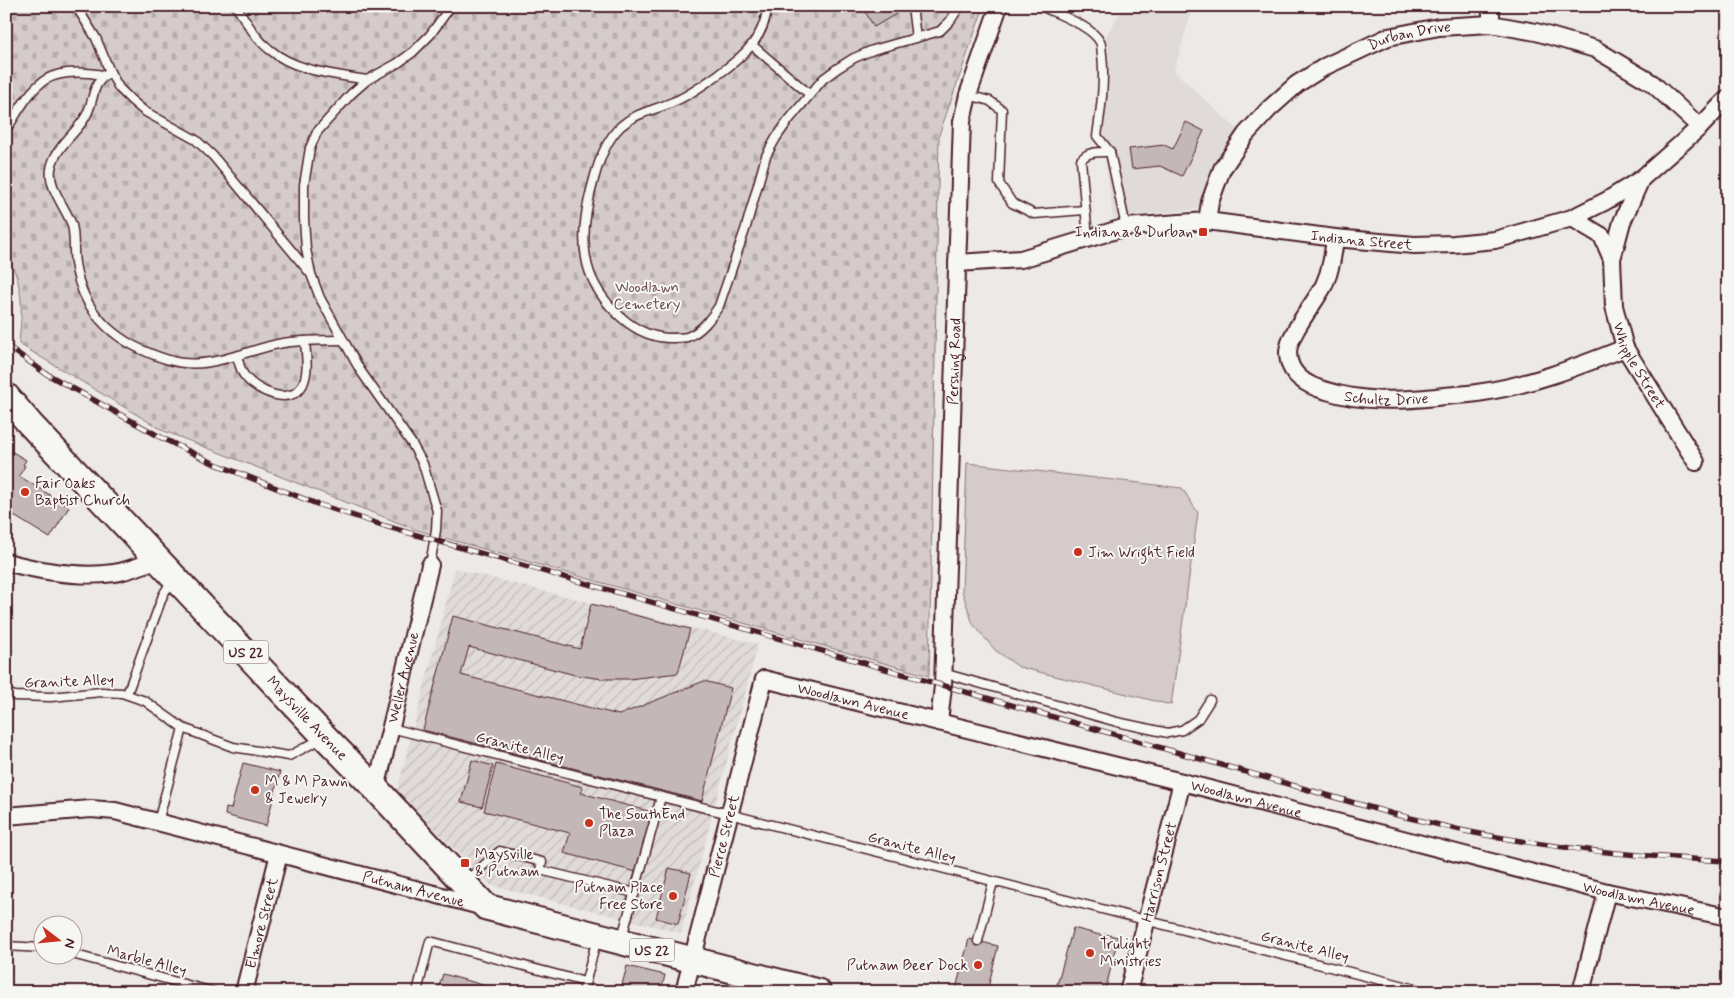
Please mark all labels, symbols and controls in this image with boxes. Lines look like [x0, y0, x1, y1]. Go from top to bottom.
street label: Durban Drive [1365, 17, 1451, 56]
place label: Indiana & Durban [1075, 223, 1193, 243]
marker: Indiana & Durban [1197, 226, 1209, 238]
street label: Indiana Street [1310, 226, 1413, 256]
park label: Woodlawn Cemetery [614, 278, 681, 315]
street label: Pershing Road [943, 318, 966, 405]
street label: Whipple Street [1608, 320, 1669, 413]
street label: Schultz Drive [1342, 387, 1429, 411]
place label: Fair Oaks Baptist Church [35, 474, 131, 511]
marker: Fair Oaks Baptist Church [19, 486, 31, 498]
place label: Jim Wright Field [1088, 543, 1195, 564]
marker: Jim Wright Field [1072, 546, 1084, 558]
street label: Weller Avenue [383, 630, 425, 725]
road number: US 22 [224, 640, 268, 664]
street label: Granite Alley [24, 670, 114, 694]
street label: Maysville Avenue [262, 672, 352, 765]
street label: Woodlawn Avenue [795, 679, 911, 725]
street label: Granite Alley [474, 727, 566, 769]
place label: M & M Pawn & Jewelry [265, 772, 348, 809]
street label: Woodlawn Avenue [1188, 776, 1304, 824]
marker: M & M Pawn & Jewelry [249, 784, 261, 796]
street label: Pierce Street [705, 793, 745, 880]
place label: The SouthEnd Plaza [599, 805, 685, 842]
marker: The SouthEnd Plaza [583, 817, 595, 829]
street label: Harrison Street [1137, 820, 1182, 924]
street label: Granite Alley [866, 827, 958, 869]
place label: Maysville & Putnam [475, 845, 540, 882]
marker: Maysville & Putnam [459, 857, 471, 869]
street label: Putnam Avenue [360, 867, 467, 913]
street label: Elmore Street [241, 876, 284, 971]
street label: Woodlawn Avenue [1580, 877, 1697, 921]
place label: Putnam Place Free Store [574, 878, 663, 915]
marker: Putnam Place Free Store [667, 890, 679, 902]
north arrow [32, 916, 82, 966]
street label: Granite Alley [1259, 926, 1351, 968]
place label: Trulight Ministries [1100, 935, 1162, 972]
text: N [60, 936, 79, 950]
road number: US 22 [630, 938, 674, 962]
street label: Marble Alley [105, 941, 189, 981]
marker: Trulight Ministries [1084, 947, 1096, 959]
place label: Putnam Beer Dock [847, 956, 968, 976]
marker: Putnam Beer Dock [972, 959, 984, 971]

